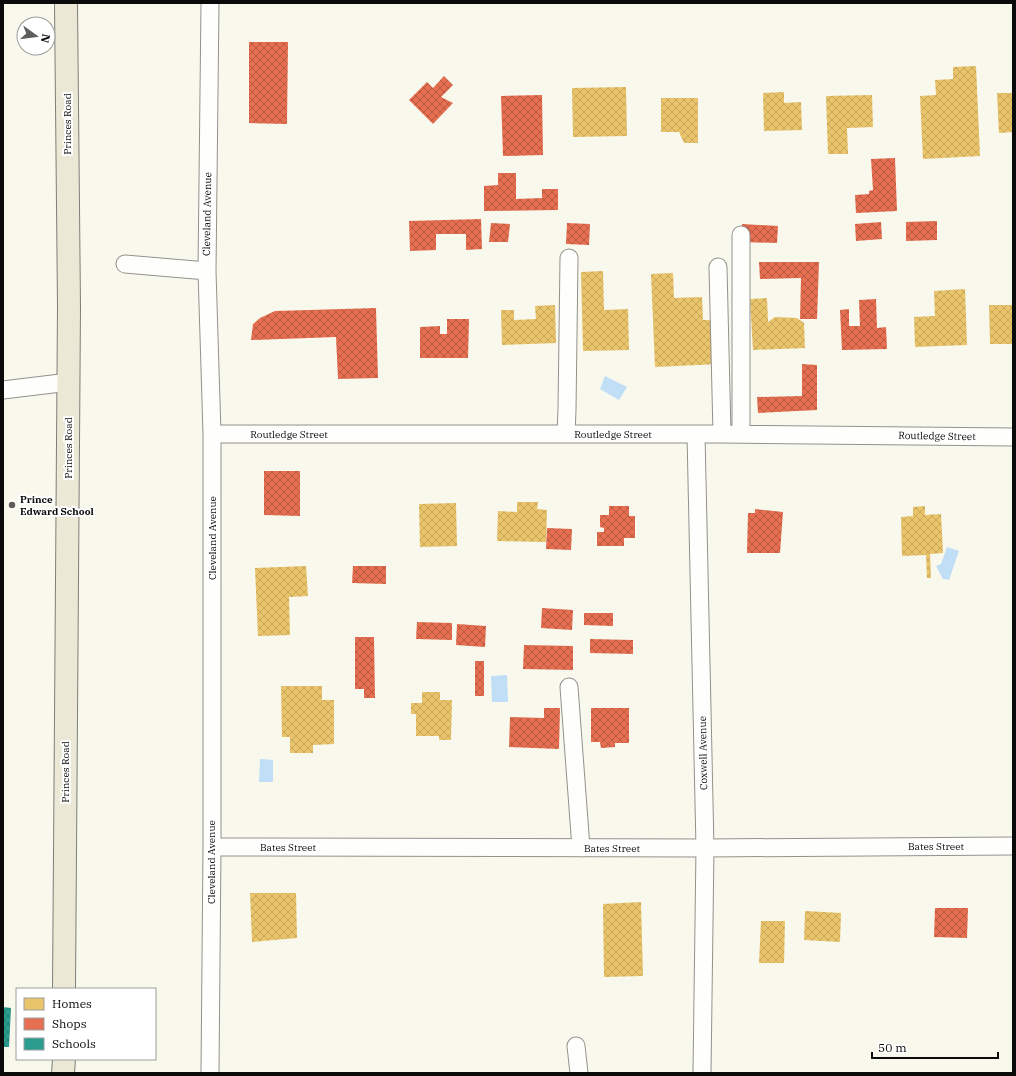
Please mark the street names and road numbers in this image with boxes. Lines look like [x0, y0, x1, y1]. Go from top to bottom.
street label: Princes Road [61, 93, 74, 155]
street label: Cleveland Avenue [200, 172, 214, 256]
street label: Princes Road [62, 417, 75, 479]
street label: Routledge Street [250, 428, 328, 441]
street label: Routledge Street [574, 428, 652, 441]
street label: Routledge Street [898, 429, 976, 443]
street label: Cleveland Avenue [206, 496, 219, 580]
street label: Coxwell Avenue [696, 716, 710, 790]
street label: Princes Road [59, 741, 72, 803]
street label: Cleveland Avenue [205, 820, 218, 904]
street label: Bates Street [908, 840, 965, 853]
street label: Bates Street [260, 841, 317, 854]
street label: Bates Street [584, 842, 641, 855]

